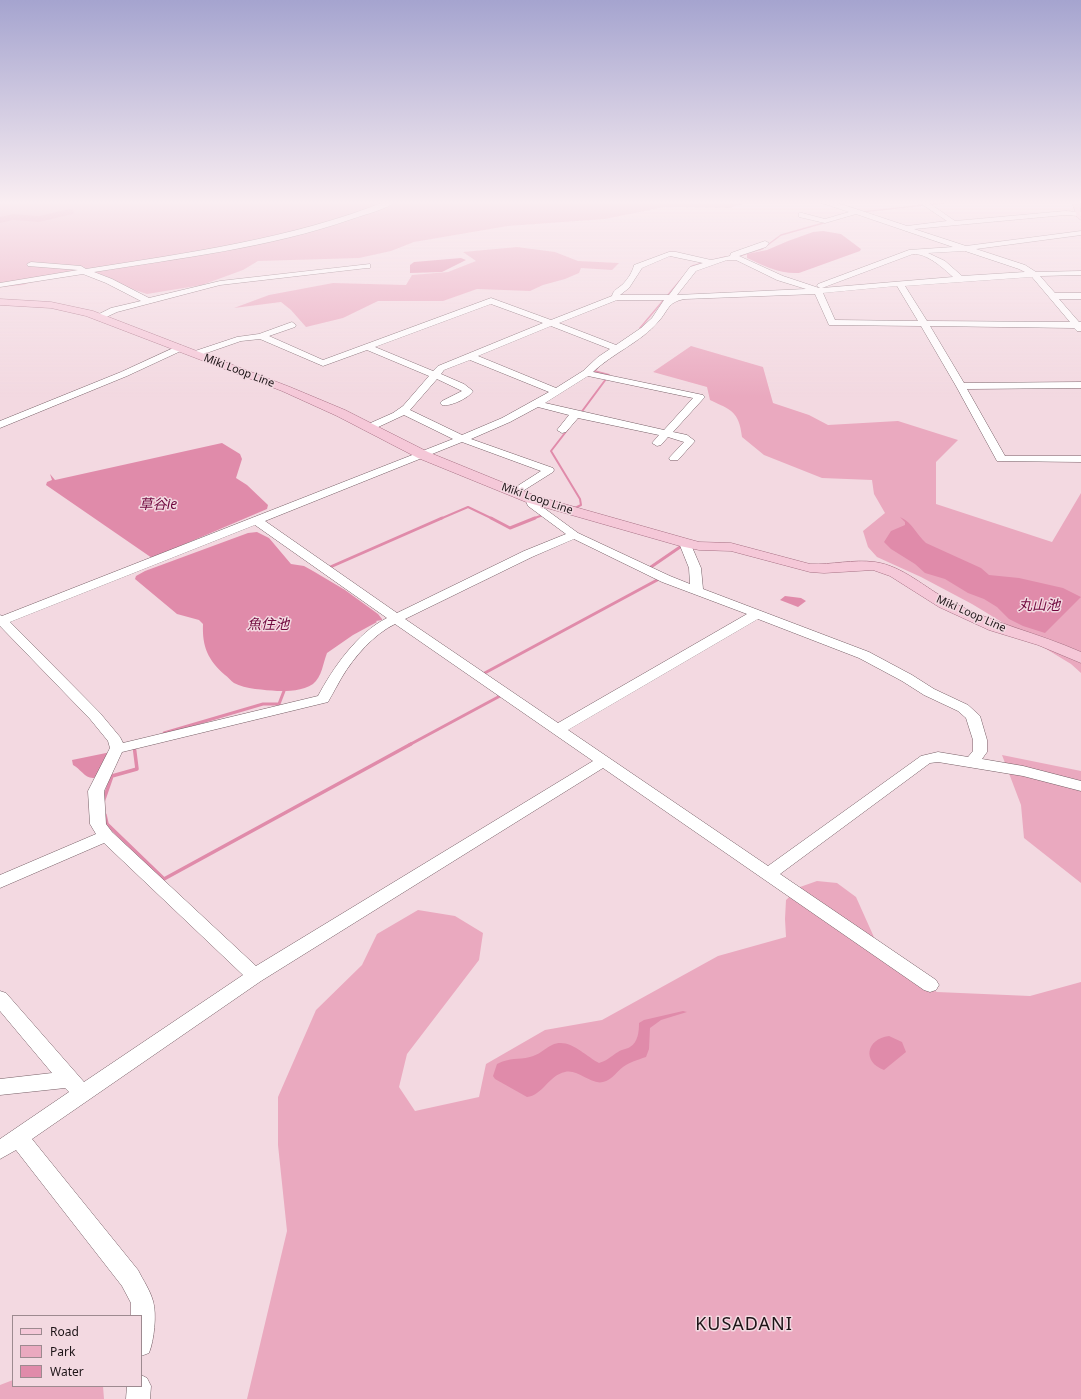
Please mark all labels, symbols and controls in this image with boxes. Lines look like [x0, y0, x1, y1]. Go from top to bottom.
street label: Miki Loop Line [202, 351, 276, 391]
street label: Miki Loop Line [500, 481, 574, 517]
water label: 草谷ie [139, 497, 177, 513]
street label: Miki Loop Line [934, 593, 1008, 635]
water label: 丸山池 [1018, 598, 1060, 614]
water label: 魚住池 [247, 617, 289, 633]
district label: KUSADANI [695, 1314, 793, 1336]
legend [12, 1315, 142, 1387]
text: Road [50, 1323, 79, 1340]
text: Park [50, 1343, 75, 1360]
text: Water [50, 1363, 84, 1380]

